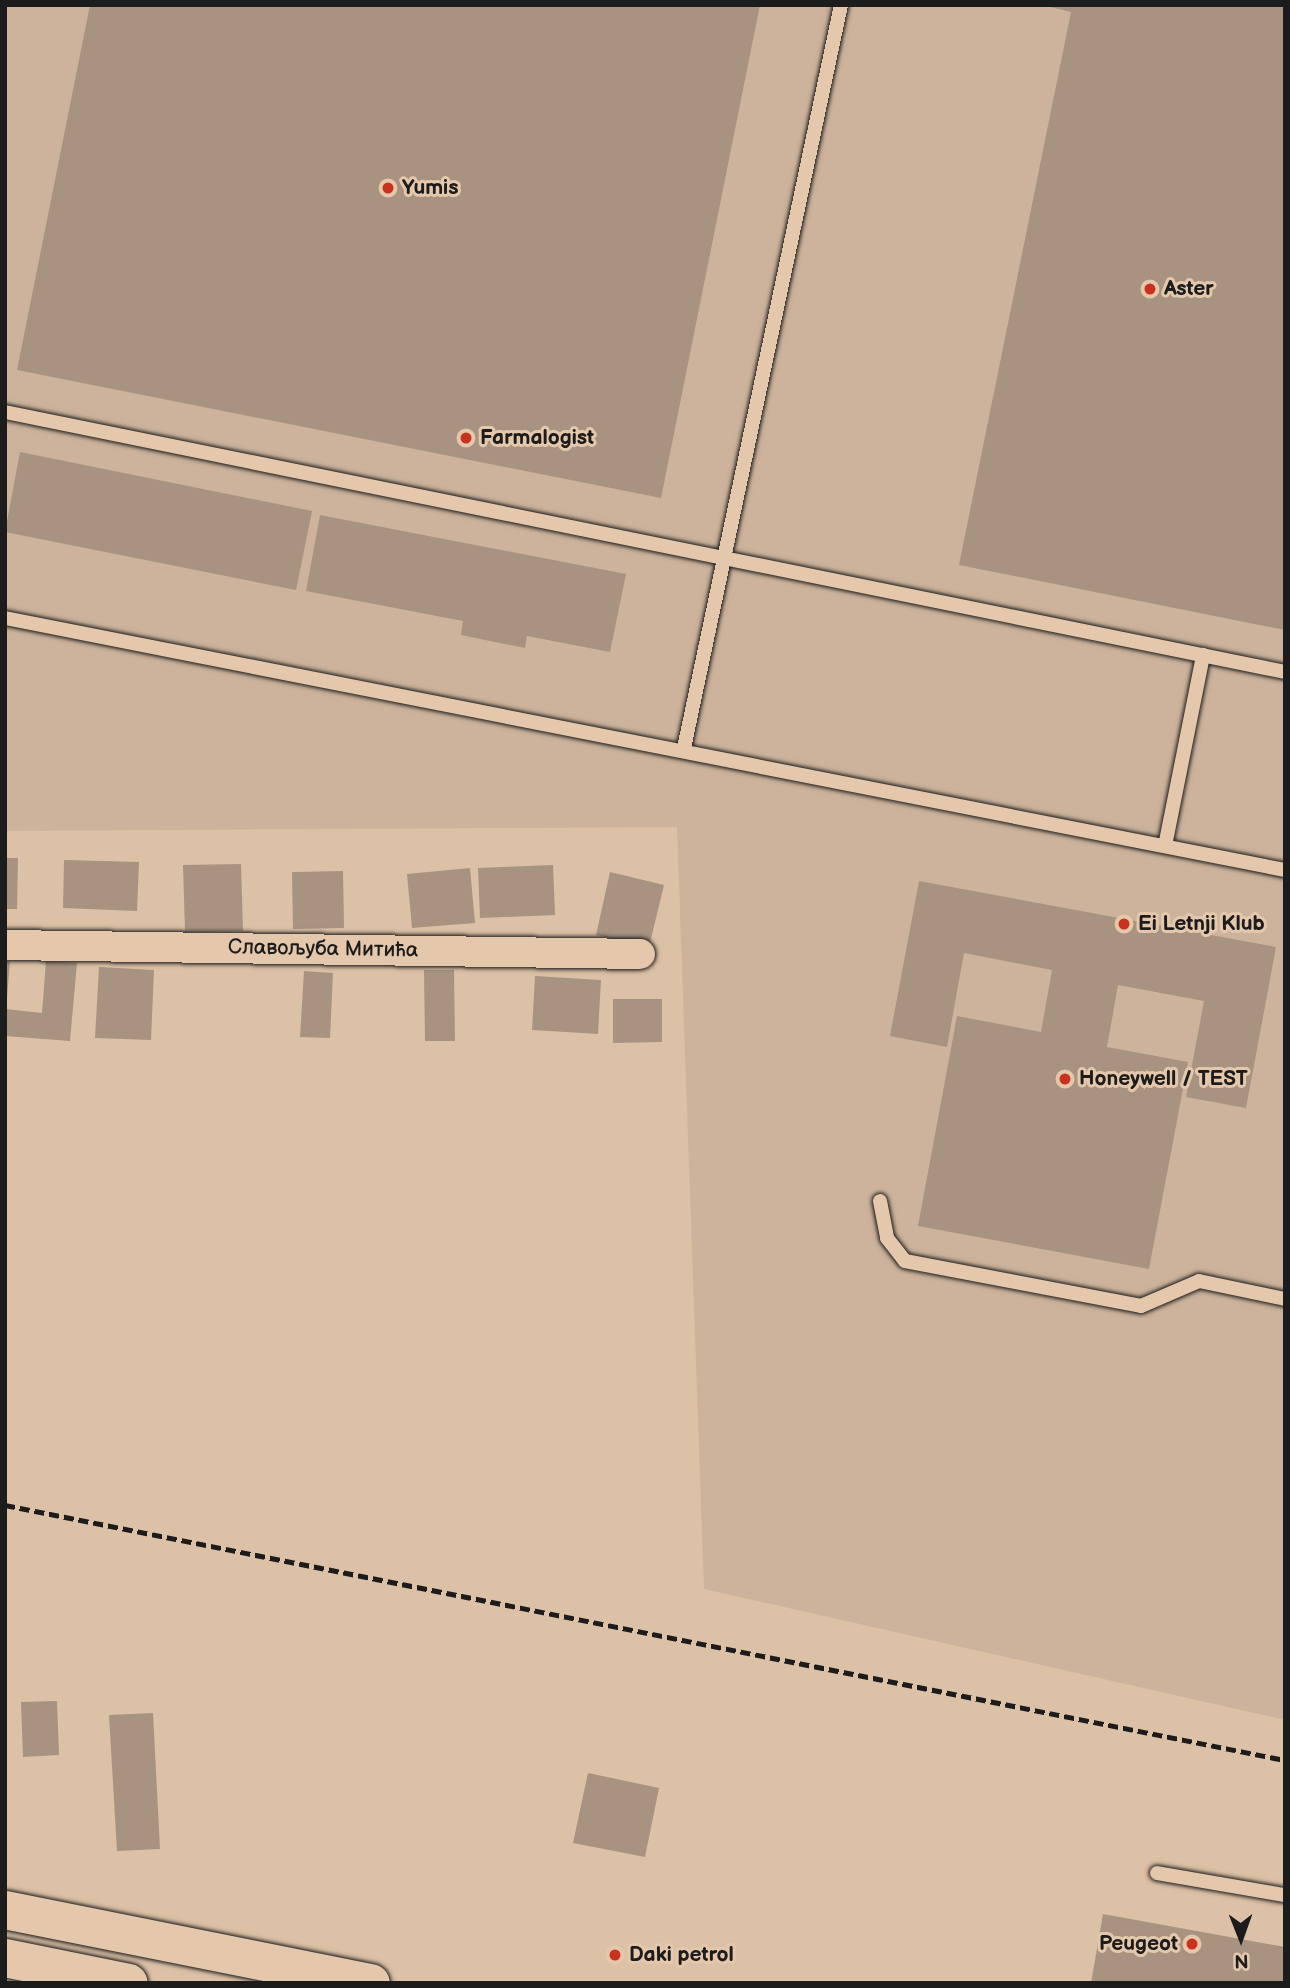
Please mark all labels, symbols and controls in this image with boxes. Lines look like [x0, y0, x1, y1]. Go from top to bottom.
place label: Yumis [402, 175, 459, 201]
marker: Yumis [380, 180, 396, 196]
place label: Aster [1164, 276, 1214, 302]
marker: Aster [1142, 281, 1158, 297]
place label: Farmalogist [480, 425, 594, 451]
marker: Farmalogist [458, 430, 474, 446]
place label: Ei Letnji Klub [1138, 911, 1265, 937]
marker: Ei Letnji Klub [1116, 916, 1132, 932]
street label: Славољуба Митића [228, 935, 418, 963]
place label: Honeywell / TEST [1079, 1066, 1248, 1092]
marker: Honeywell / TEST [1057, 1071, 1073, 1087]
north arrow [1206, 1904, 1276, 1974]
place label: Peugeot [1099, 1931, 1178, 1957]
marker: Peugeot [1184, 1936, 1200, 1952]
place label: Daki petrol [629, 1942, 734, 1968]
marker: Daki petrol [607, 1947, 623, 1963]
text: N [1234, 1949, 1249, 1972]

